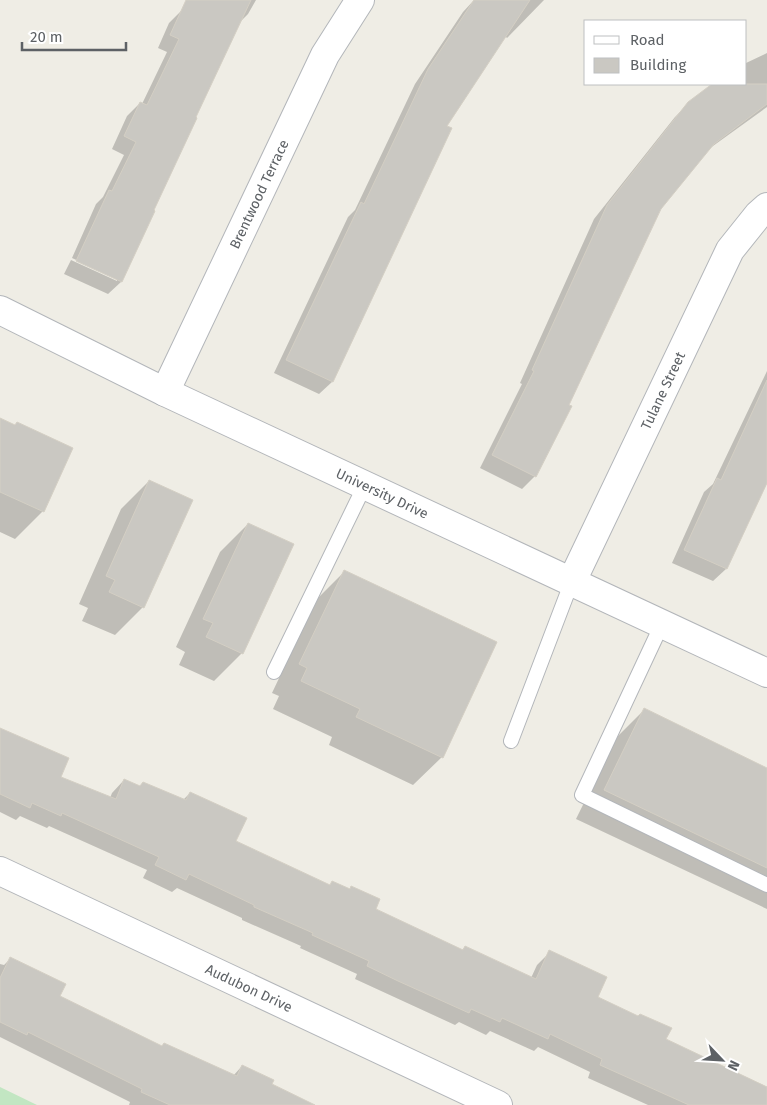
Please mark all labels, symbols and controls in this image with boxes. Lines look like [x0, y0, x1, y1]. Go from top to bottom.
scale bar [22, 20, 126, 52]
legend [584, 20, 747, 85]
text: 20 m [30, 28, 63, 46]
text: Road [630, 31, 665, 49]
text: Building [630, 56, 686, 74]
street label: Brentwood Terrace [226, 137, 292, 252]
street label: Tulane Street [637, 348, 689, 432]
street label: University Drive [333, 465, 431, 522]
street label: Audubon Drive [203, 960, 295, 1016]
north arrow [697, 1035, 747, 1085]
text: N [724, 1057, 743, 1073]

